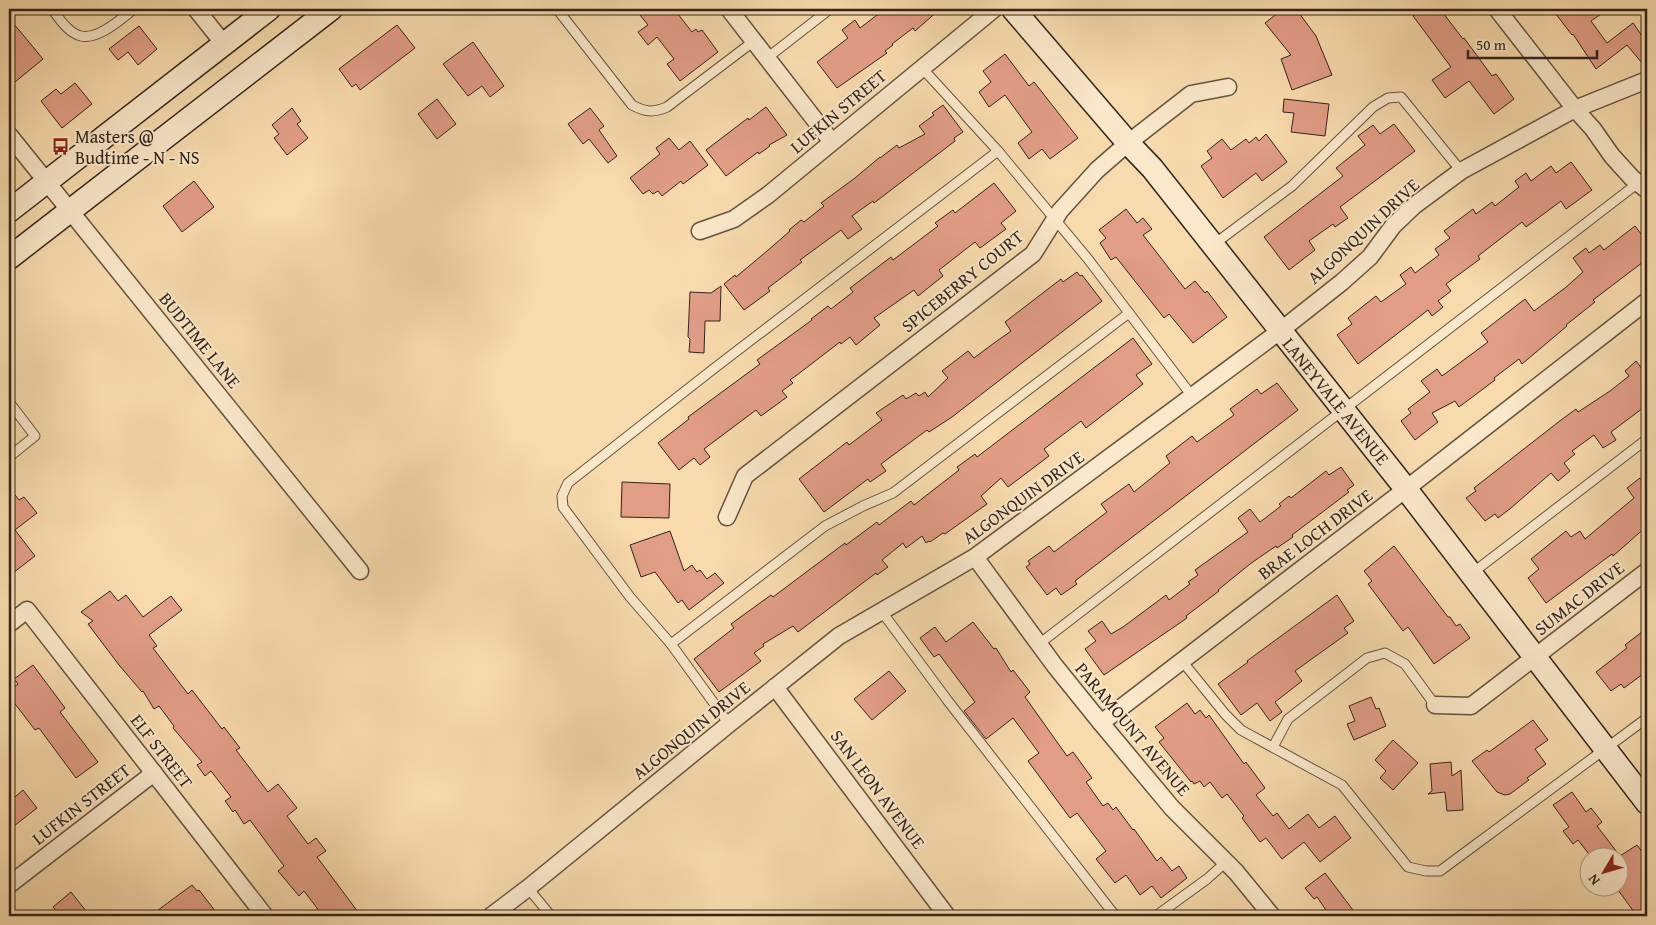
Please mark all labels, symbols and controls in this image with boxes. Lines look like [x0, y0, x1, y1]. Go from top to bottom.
scale bar [1468, 28, 1597, 60]
text: 50 m [1476, 34, 1507, 55]
street label: LUFKIN STREET [784, 62, 892, 160]
place label: Masters @ Budtime - N - NS [75, 123, 200, 171]
bus stop icon: Masters @ Budtime - N - NS [51, 136, 71, 156]
street label: ALGONQUIN DRIVE [1301, 172, 1425, 290]
street label: SPICEBERRY COURT [895, 223, 1029, 339]
street label: BUDTIME LANE [153, 286, 247, 394]
street label: LANEYVALE AVENUE [1276, 331, 1396, 471]
street label: ALGONQUIN DRIVE [956, 444, 1090, 550]
street label: BRAE LOCH DRIVE [1252, 482, 1378, 586]
street label: SUMAC DRIVE [1528, 554, 1630, 642]
street label: PARAMOUNT AVENUE [1069, 656, 1197, 802]
street label: ALGONQUIN DRIVE [626, 674, 756, 786]
street label: ELF STREET [124, 708, 200, 794]
street label: SAN LEON AVENUE [824, 724, 932, 854]
street label: LUFKIN STREET [26, 757, 136, 851]
north arrow [1578, 848, 1628, 898]
text: N [1583, 870, 1605, 890]

